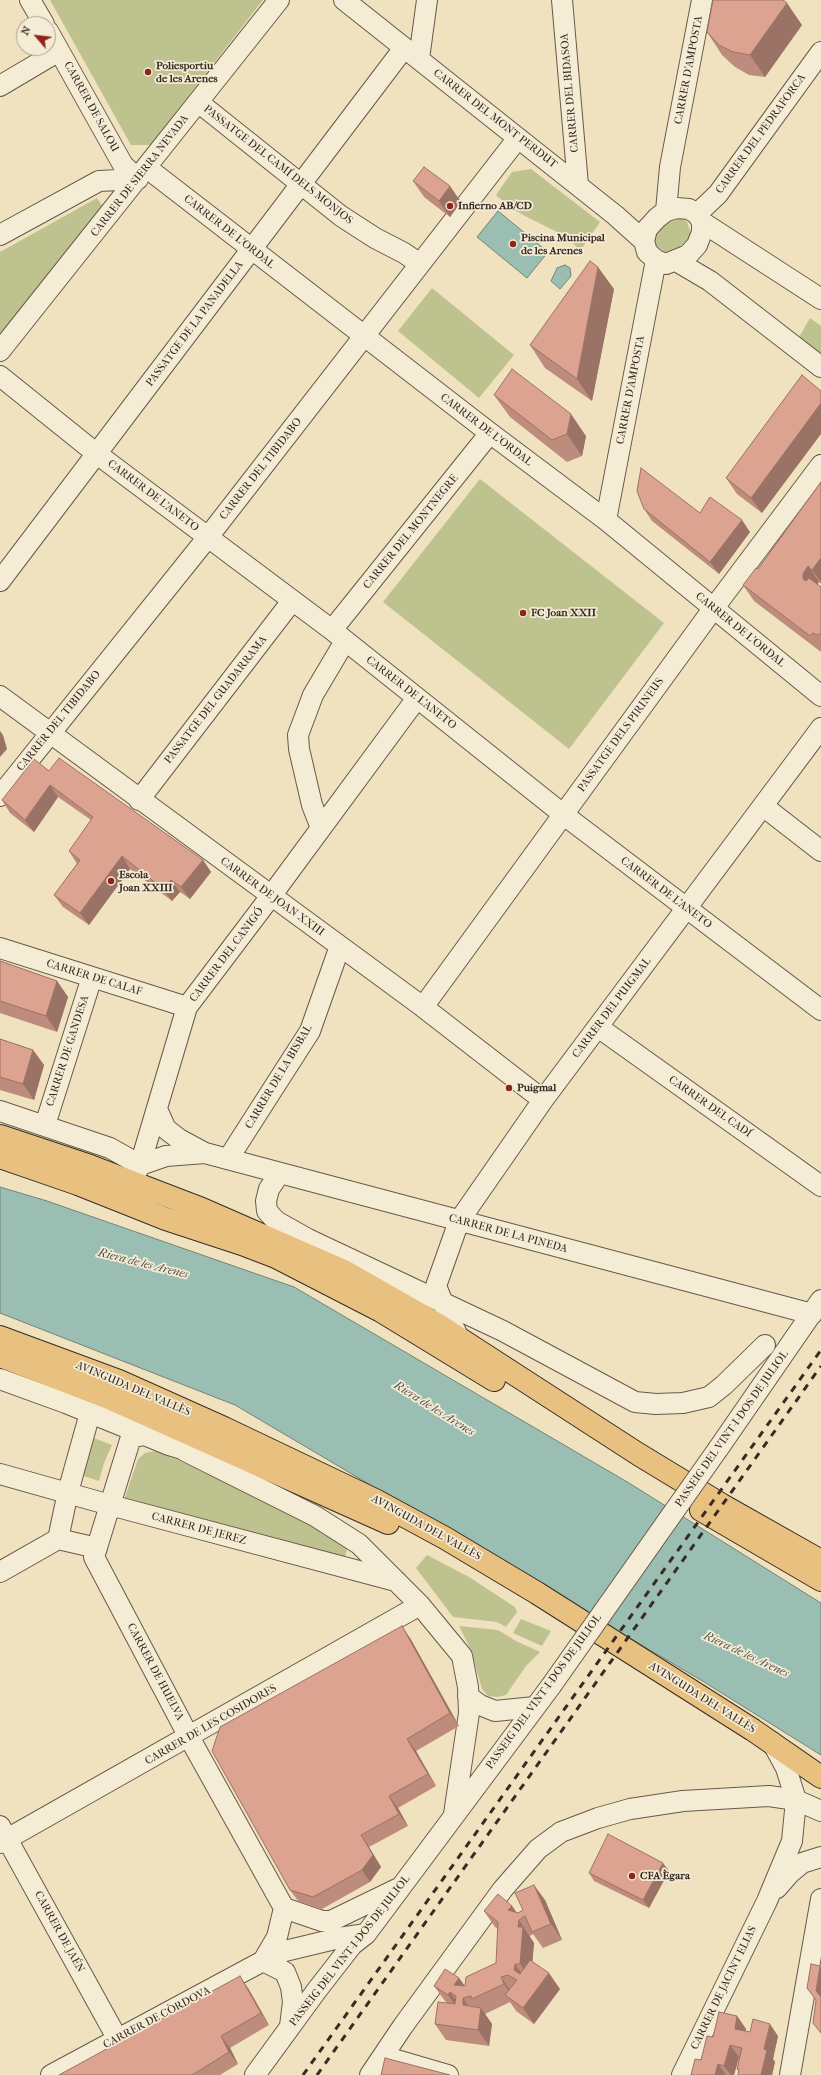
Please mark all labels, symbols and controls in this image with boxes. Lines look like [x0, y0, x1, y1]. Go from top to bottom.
street label: CARRER D'AMPOSTA [672, 15, 706, 125]
north arrow [16, 16, 56, 56]
text: N [18, 24, 34, 37]
street label: CARRER DEL BIDASOA [558, 33, 582, 153]
street label: CARRER DE SALOU [61, 59, 121, 155]
place label: Poliesportiu de les Arenes [156, 59, 218, 85]
marker: Poliesportiu de les Arenes [143, 67, 153, 77]
street label: CARRER DEL MONT PERDUT [430, 67, 560, 171]
street label: CARRER DEL PEDRAFORCA [713, 72, 809, 196]
street label: PASSATGE DEL CAMÍ DELS MONJOS [201, 103, 355, 227]
street label: CARRER DE SIERRA NEVADA [88, 112, 192, 240]
street label: CARRER DE L'ORDAL [181, 192, 277, 272]
place label: Infierno AB/CD [458, 199, 532, 213]
marker: Infierno AB/CD [445, 201, 455, 211]
place label: Piscina Municipal de les Arenes [521, 231, 605, 257]
marker: Piscina Municipal de les Arenes [508, 239, 518, 249]
street label: PASSATGE DE LA PANADELLA [143, 259, 247, 389]
street label: CARRER D'AMPOSTA [614, 335, 648, 445]
street label: CARRER DE L'ORDAL [437, 391, 535, 469]
street label: CARRER DEL TIBIDABO [217, 415, 305, 523]
street label: CARRER DE L'ANETO [105, 457, 201, 535]
street label: CARRER DEL MONTNEGRE [361, 472, 461, 592]
street label: CARRER DE L'ORDAL [692, 590, 788, 670]
place label: FC Joan XXII [531, 606, 596, 620]
marker: FC Joan XXII [518, 608, 528, 618]
street label: PASSATGE DEL GUADARRAMA [162, 633, 270, 767]
street label: CARRER DE L'ANETO [363, 654, 459, 732]
street label: CARRER DEL TIBIDABO [14, 668, 104, 774]
street label: PASSATGE DELS PIRINEUS [575, 675, 667, 795]
street label: CARRER DE L'ANETO [618, 854, 714, 932]
street label: CARRER DE JOAN XXIII [217, 855, 327, 939]
place label: Escola Joan XXIII [119, 868, 173, 894]
marker: Escola Joan XXIII [106, 876, 116, 886]
street label: CARRER DEL CANIGÓ [187, 905, 267, 1005]
street label: CARRER DEL PUIGMAL [570, 955, 654, 1061]
street label: CARRER DE CALAF [45, 957, 143, 999]
street label: CARRER DE GANDESA [44, 994, 92, 1108]
street label: CARRER DE LA BISBAL [243, 1023, 315, 1131]
street label: CARRER DEL CADÍ [666, 1073, 754, 1141]
place label: Puigmal [517, 1081, 556, 1095]
marker: Puigmal [504, 1083, 514, 1093]
street label: CARRER DE LA PINEDA [447, 1212, 569, 1256]
water label: Riera de les Arenes [97, 1246, 189, 1282]
street label: PASSEIG DEL VINT-I-DOS DE JULIOL [673, 1348, 791, 1510]
street label: AVINGUDA DEL VALLÈS [74, 1359, 192, 1419]
water label: Riera de les Arenes [391, 1378, 477, 1440]
street label: AVINGUDA DEL VALLÈS [369, 1492, 483, 1564]
street label: CARRER DE JEREZ [150, 1510, 248, 1548]
street label: PASSEIG DEL VINT-I-DOS DE JULIOL [483, 1612, 605, 1772]
street label: CARRER DE HUELVA [124, 1621, 186, 1723]
water label: Riera de les Arenes [701, 1629, 791, 1681]
street label: AVINGUDA DEL VALLÈS [646, 1660, 758, 1736]
street label: CARRER DE LES COSIDORES [143, 1682, 279, 1768]
place label: CFA Ègara [640, 1869, 690, 1883]
marker: CFA Ègara [627, 1871, 637, 1881]
street label: PASSEIG DEL VINT-I-DOS DE JULIOL [287, 1873, 413, 2029]
street label: CARRER DE JAÉN [31, 1889, 87, 1975]
street label: CARRER DE JACINT ELIAS [688, 1924, 760, 2052]
street label: CARRER DE CÒRDOVA [101, 1984, 213, 2052]

